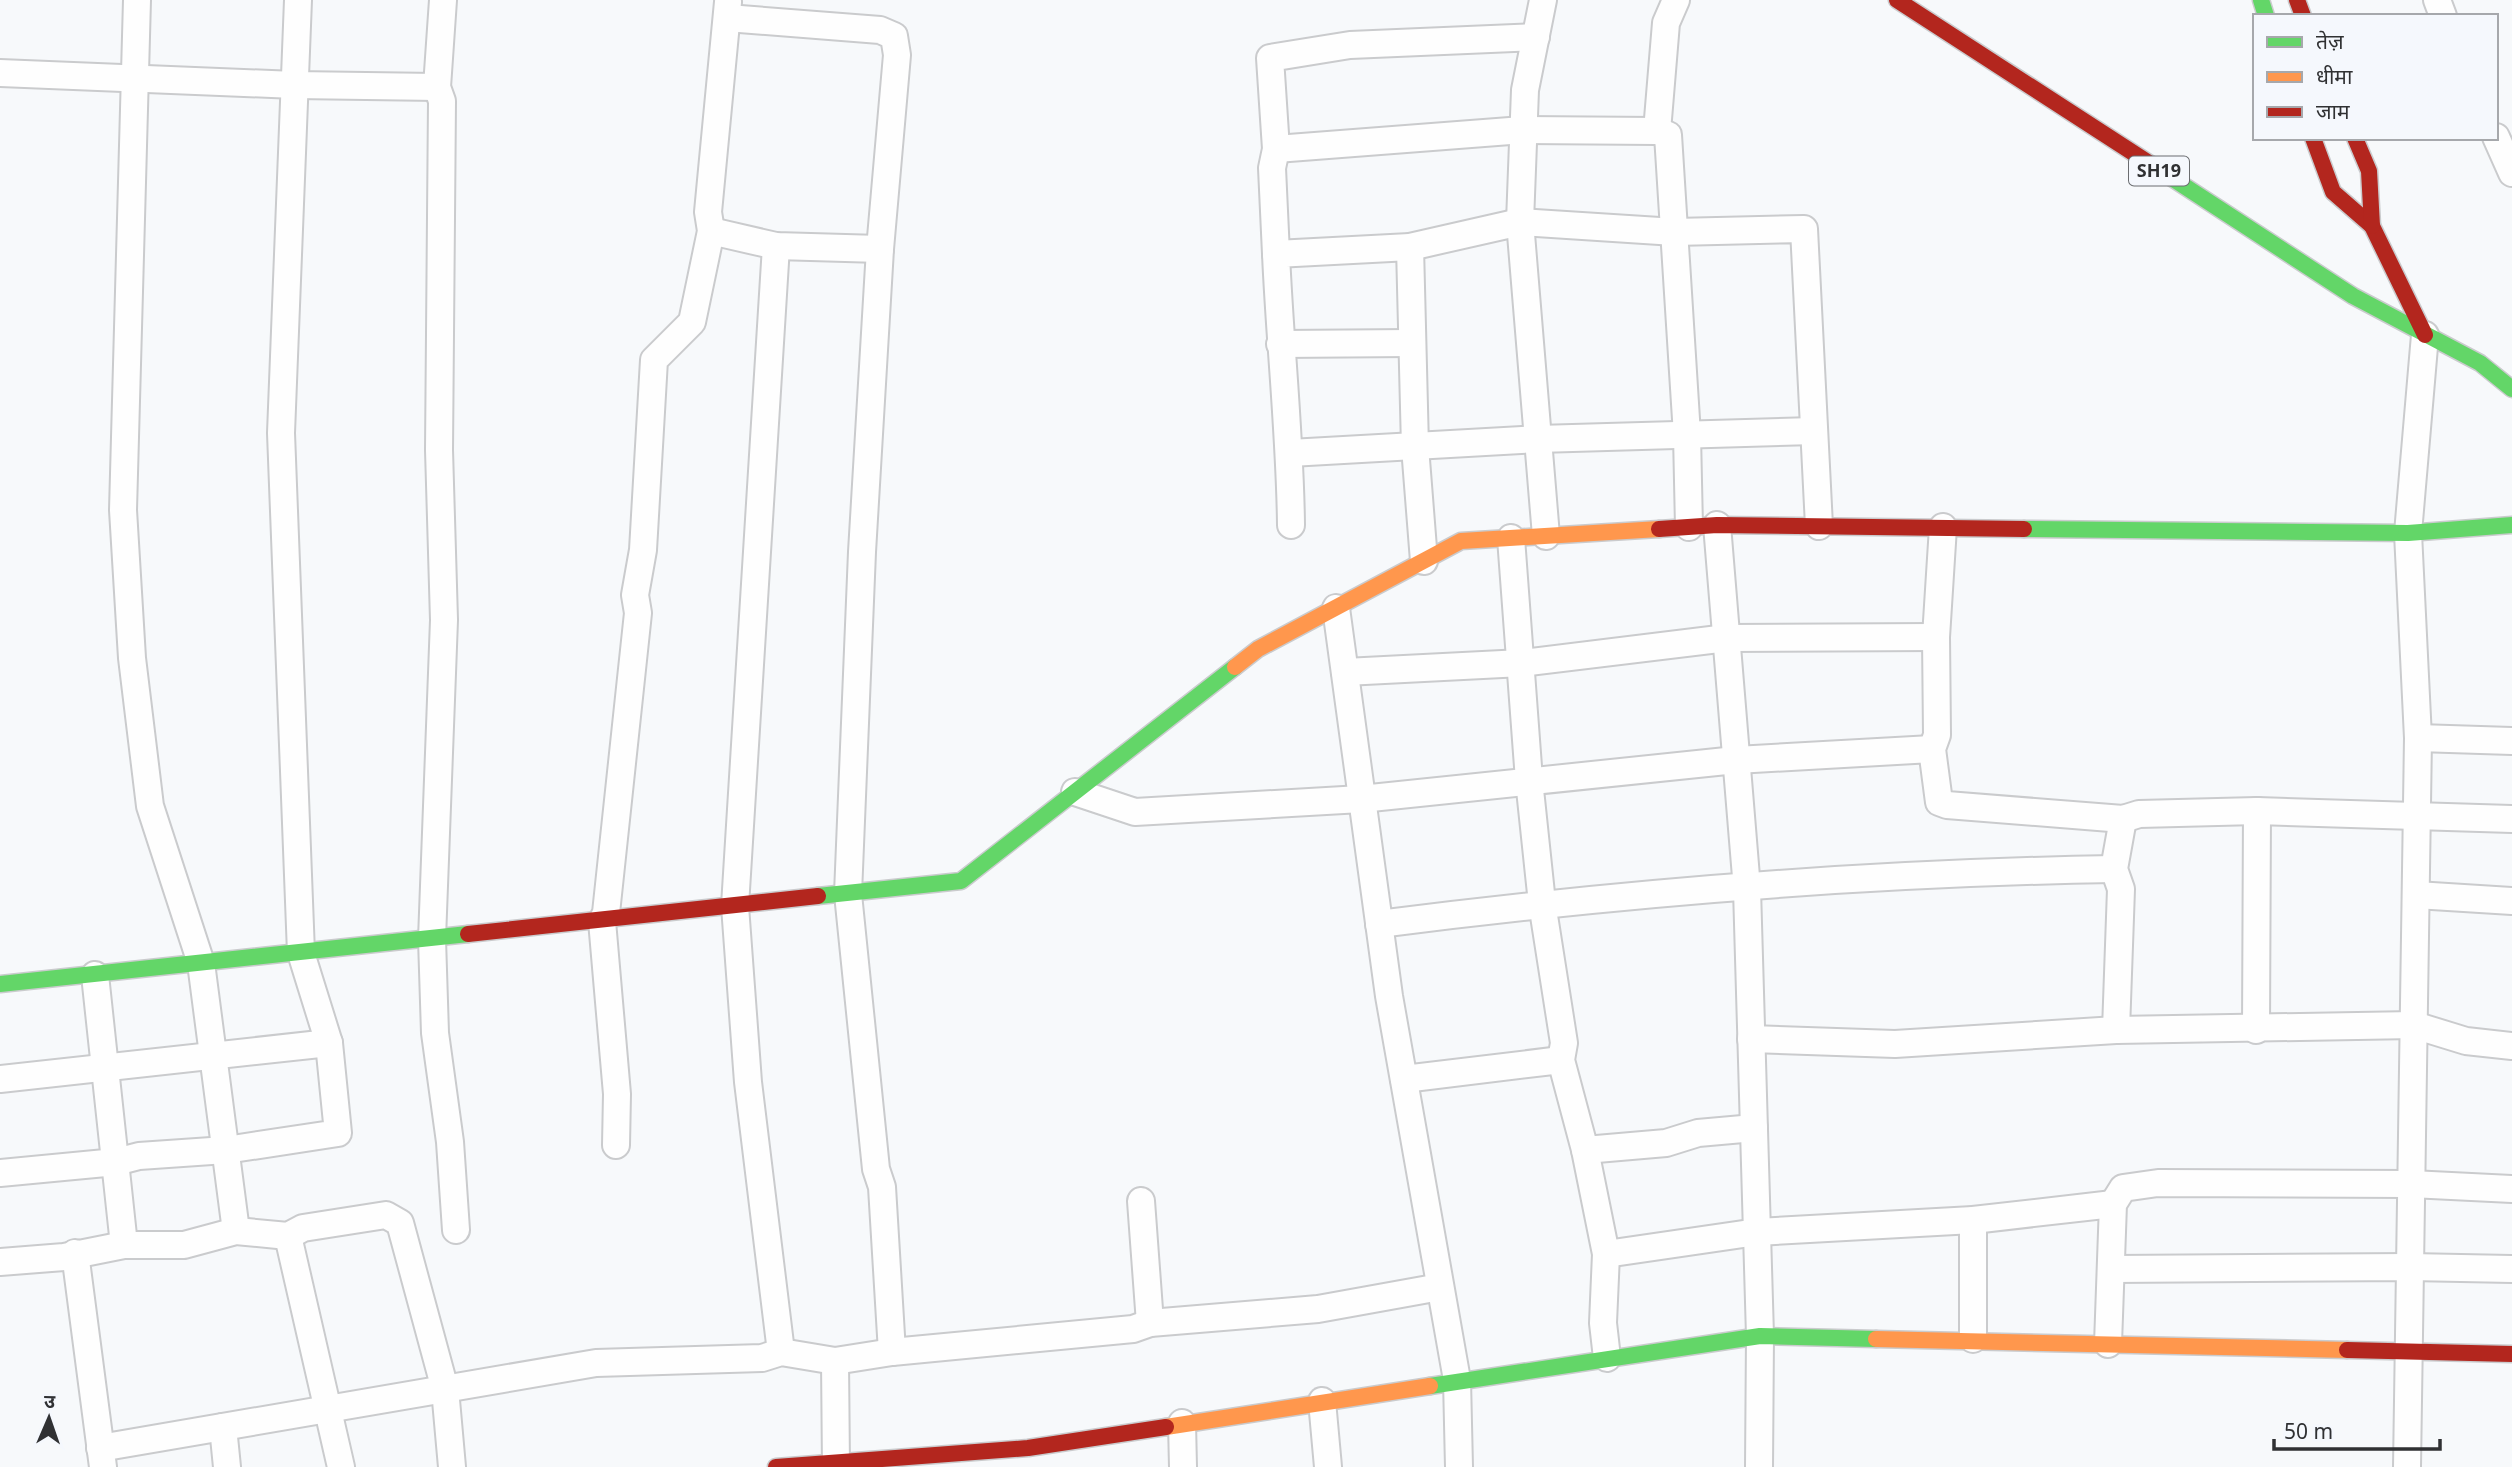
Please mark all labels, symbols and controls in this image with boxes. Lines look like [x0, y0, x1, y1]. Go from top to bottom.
legend [2253, 14, 2498, 140]
text: तेज़ [2316, 27, 2344, 55]
text: धीमा [2316, 62, 2353, 90]
text: जाम [2316, 97, 2350, 125]
road number: SH19 [2129, 156, 2189, 186]
north arrow [14, 1383, 84, 1453]
text: उ [44, 1388, 56, 1414]
scale bar [2274, 1408, 2440, 1452]
text: 50 m [2284, 1417, 2333, 1445]

